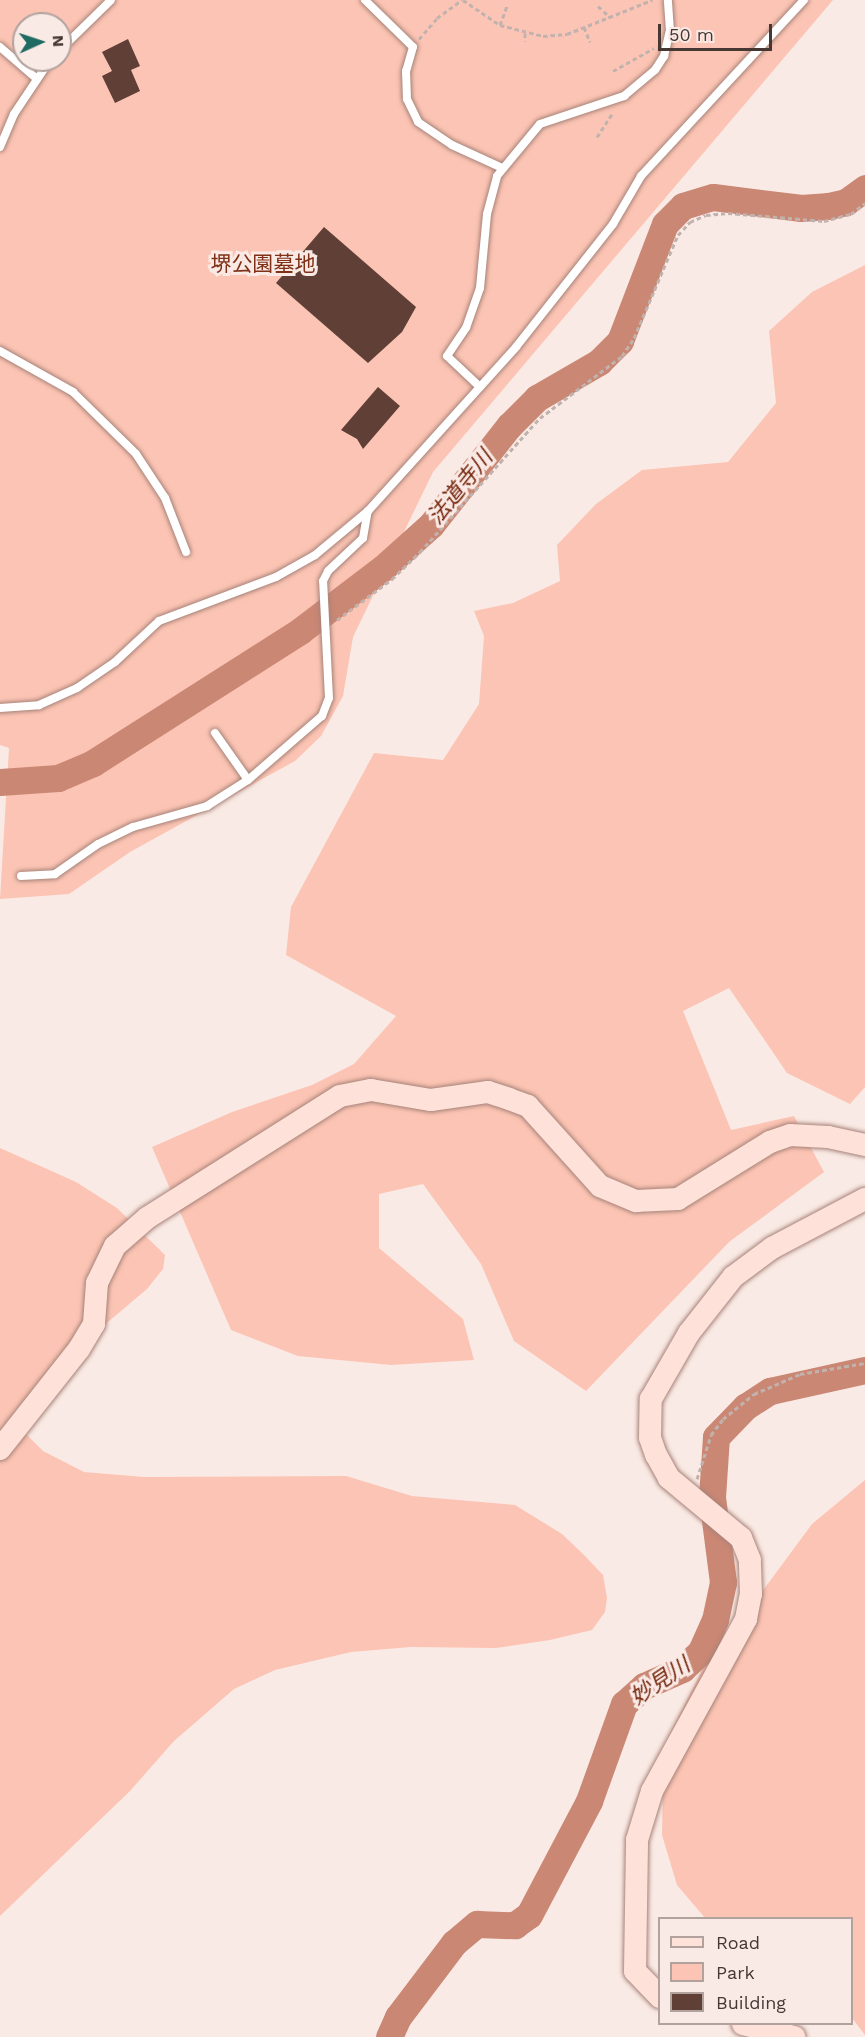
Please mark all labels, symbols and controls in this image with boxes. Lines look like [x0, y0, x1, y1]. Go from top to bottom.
north arrow [12, 12, 72, 72]
scale bar [661, 12, 775, 50]
text: 50 m [669, 24, 714, 45]
text: N [49, 35, 68, 48]
park label: 堺公園墓地 [211, 251, 315, 277]
water label: 法道寺川 [422, 444, 498, 530]
water label: 妙見川 [625, 1652, 695, 1710]
legend [658, 1917, 853, 2025]
text: Road [716, 1932, 760, 1953]
text: Park [716, 1962, 755, 1983]
text: Building [716, 1992, 786, 2013]

